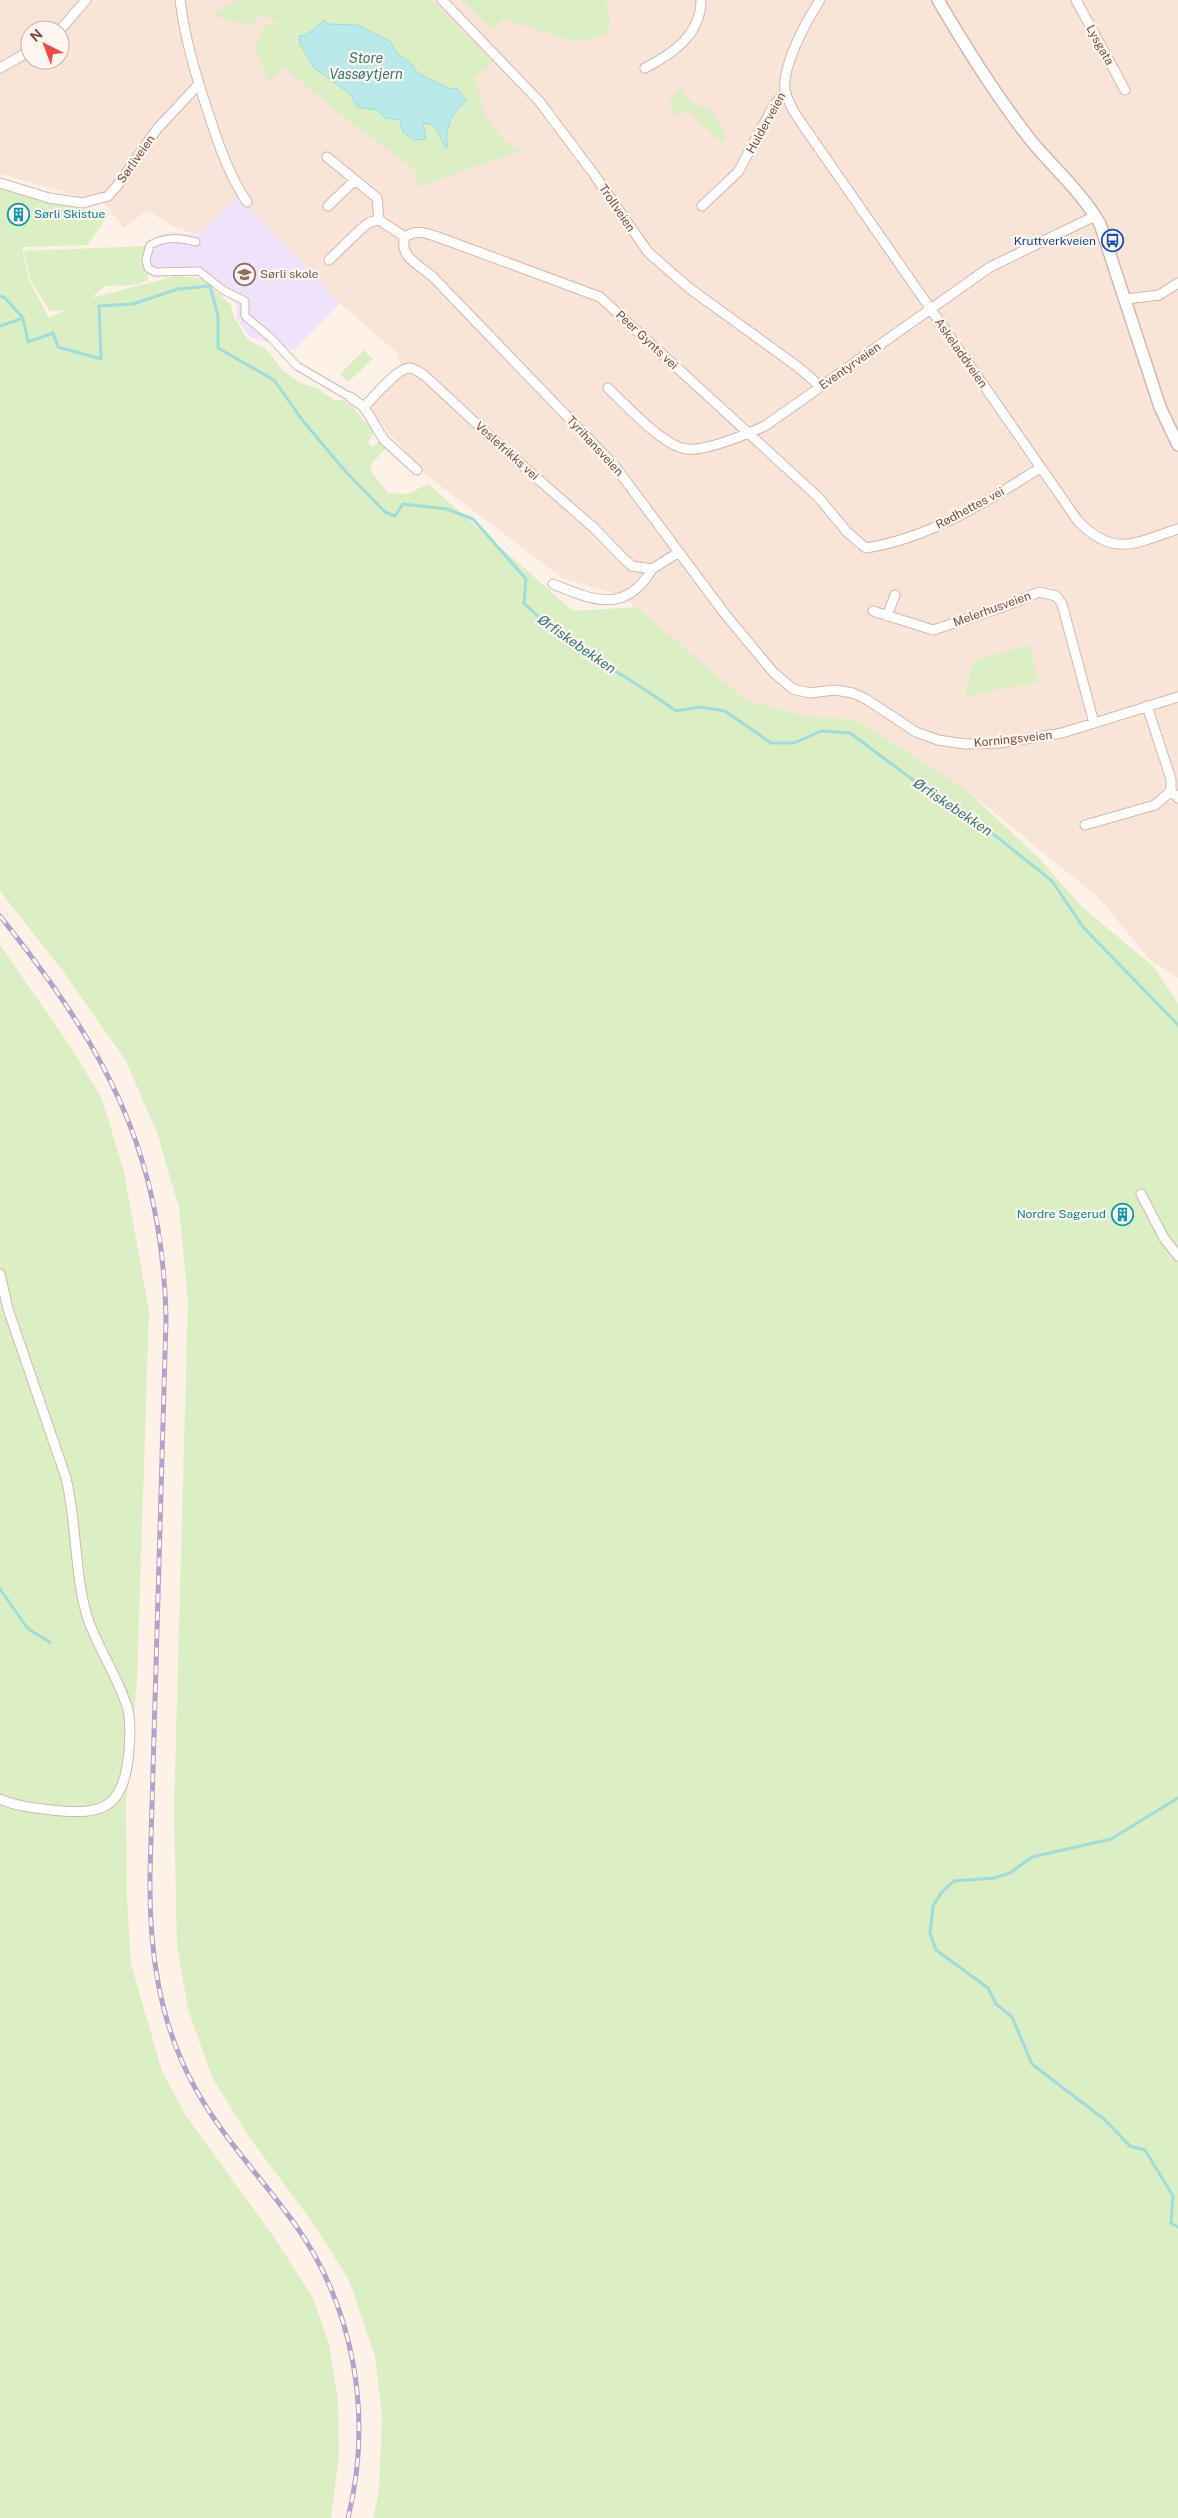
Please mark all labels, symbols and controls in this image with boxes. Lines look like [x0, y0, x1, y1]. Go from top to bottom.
north arrow [20, 20, 70, 70]
street label: Lysgata [1083, 22, 1117, 68]
text: N [27, 26, 46, 45]
water label: Store Vassøytjern [329, 50, 403, 82]
street label: Hulderveien [743, 90, 789, 156]
street label: Sørliveien [114, 132, 158, 186]
street label: Trollveien [596, 182, 638, 235]
building icon: Sørli Skistue [6, 202, 30, 226]
place label: Sørli Skistue [34, 207, 105, 221]
bus stop icon: Kruttverkveien [1100, 229, 1124, 253]
place label: Kruttverkveien [1014, 234, 1096, 248]
school or university icon: Sørli skole [232, 262, 256, 286]
place label: Sørli skole [260, 267, 319, 281]
street label: Peer Gynts vei [613, 308, 681, 372]
street label: Askeladdveien [932, 316, 990, 391]
street label: Eventyrveien [816, 340, 884, 392]
street label: Tyrihansveien [564, 413, 626, 479]
street label: Veslefrikks vei [472, 419, 542, 483]
street label: Rødhettes vei [933, 484, 1007, 532]
street label: Melerhusveien [951, 588, 1033, 630]
water label: Ørfiskebekken [534, 611, 619, 677]
street label: Korningsveien [973, 728, 1053, 750]
water label: Ørfiskebekken [910, 774, 996, 839]
building icon: Nordre Sagerud [1110, 1202, 1134, 1226]
place label: Nordre Sagerud [1017, 1207, 1106, 1221]

